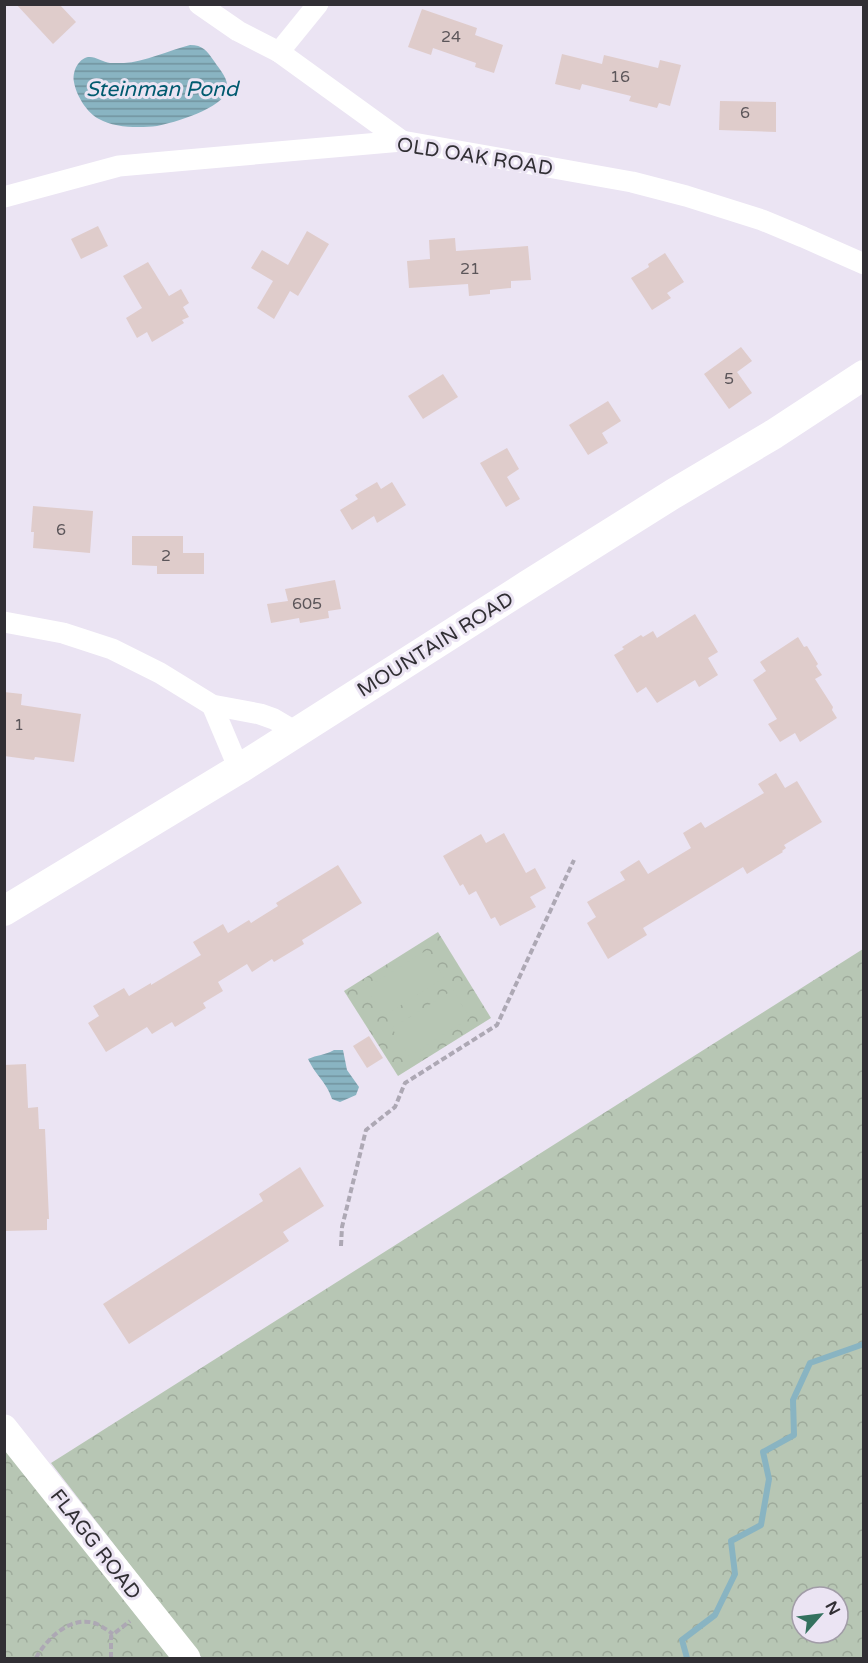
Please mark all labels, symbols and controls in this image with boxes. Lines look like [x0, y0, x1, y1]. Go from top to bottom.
house number: 24 [441, 27, 461, 47]
house number: 16 [610, 67, 630, 87]
water label: Steinman Pond [86, 77, 241, 102]
house number: 6 [740, 103, 750, 123]
street label: OLD OAK ROAD [395, 133, 555, 181]
house number: 21 [460, 259, 480, 279]
house number: 5 [724, 369, 734, 389]
house number: 6 [56, 520, 66, 540]
house number: 2 [161, 546, 171, 566]
street label: MOUNTAIN ROAD [353, 587, 518, 703]
house number: 605 [292, 594, 322, 614]
house number: 1 [14, 715, 24, 735]
street label: FLAGG ROAD [45, 1485, 146, 1605]
north arrow [790, 1585, 850, 1645]
text: N [821, 1598, 844, 1619]

